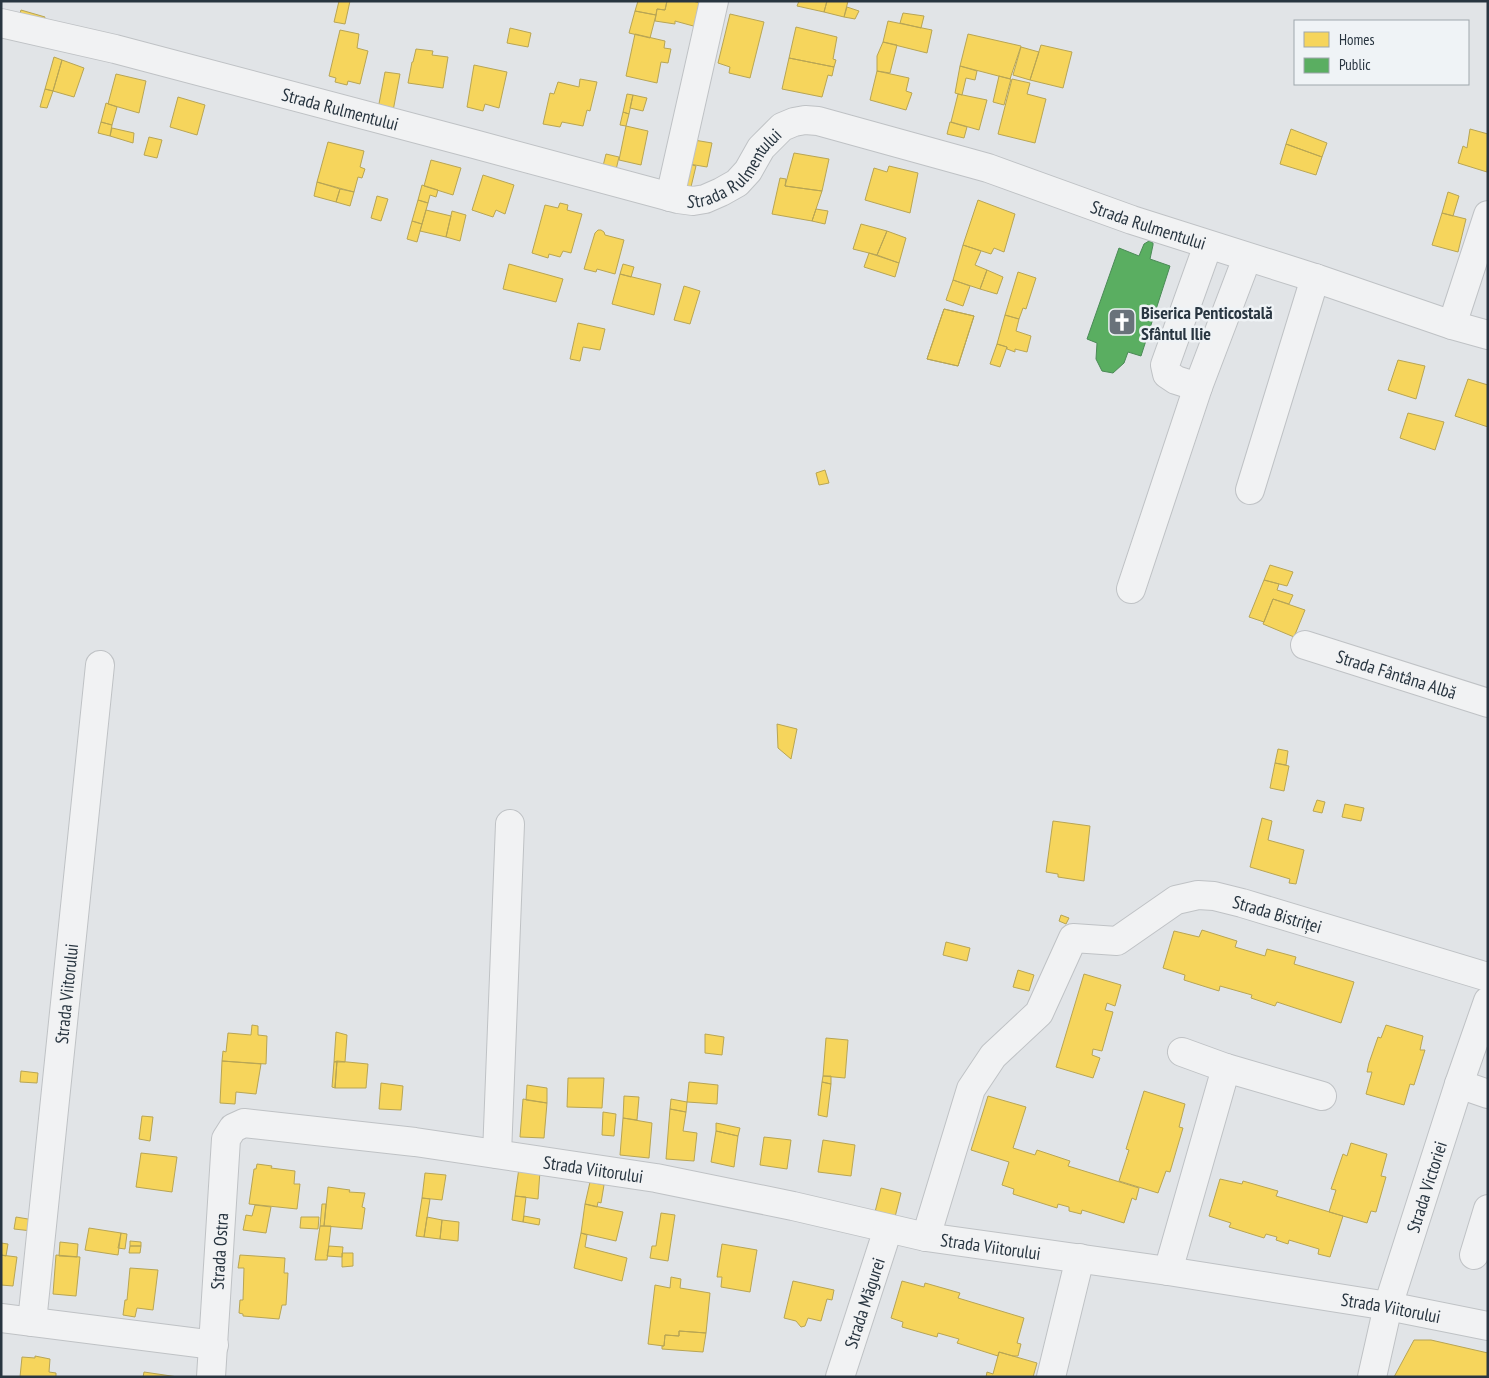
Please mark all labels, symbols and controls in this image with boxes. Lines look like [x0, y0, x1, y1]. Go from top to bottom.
legend [1294, 20, 1469, 85]
text: Homes [1339, 30, 1375, 49]
text: Public [1339, 55, 1371, 74]
street label: Strada Rulmentului [279, 82, 401, 135]
street label: Strada Rulmentului [686, 123, 786, 213]
street label: Strada Rulmentului [1088, 195, 1209, 254]
place label: Biserica Penticostală Sfântul Ilie [1141, 301, 1273, 345]
church icon: Biserica Penticostală Sfântul Ilie [1107, 307, 1137, 337]
street label: Strada Fântâna Albă [1334, 644, 1459, 704]
street label: Strada Bistriței [1230, 890, 1325, 938]
street label: Strada Viitorului [49, 943, 83, 1045]
street label: Strada Victoriei [1401, 1138, 1452, 1235]
street label: Strada Viitorului [542, 1150, 645, 1187]
street label: Strada Ostra [205, 1212, 233, 1290]
street label: Strada Viitorului [939, 1228, 1042, 1264]
street label: Strada Măgurei [839, 1254, 890, 1351]
street label: Strada Viitorului [1340, 1287, 1443, 1328]

